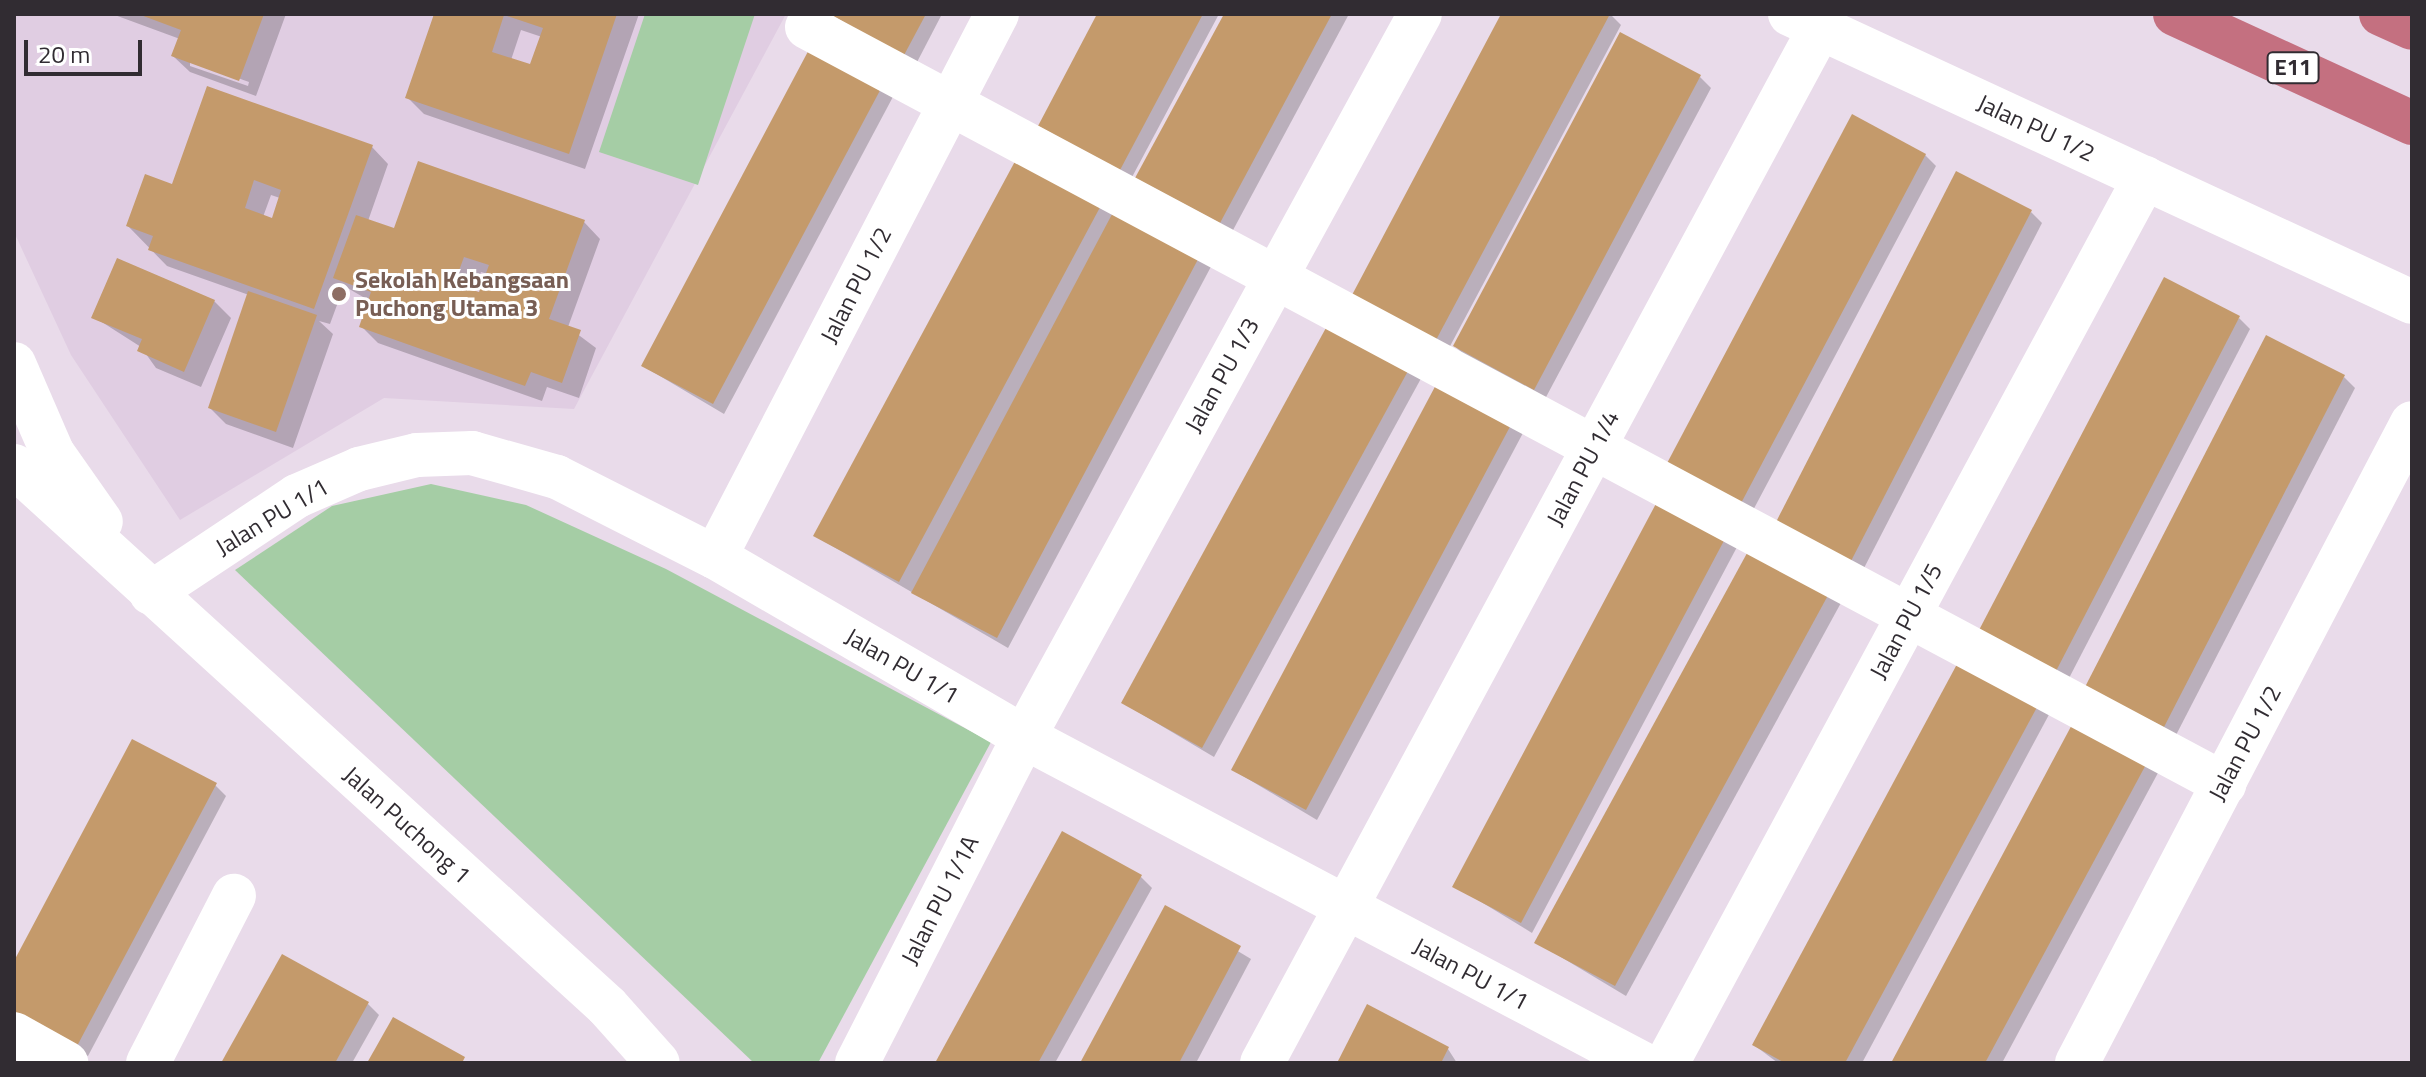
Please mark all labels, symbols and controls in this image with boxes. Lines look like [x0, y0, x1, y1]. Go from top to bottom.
scale bar [28, 24, 146, 74]
text: 20 m [38, 36, 90, 72]
road number: E11 [2265, 50, 2321, 86]
street label: Jalan PU 1/2 [1973, 88, 2099, 168]
street label: Jalan PU 1/2 [814, 222, 898, 348]
place label: Sekolah Kebangsaan Puchong Utama 3 [355, 266, 569, 322]
marker: Sekolah Kebangsaan Puchong Utama 3 [330, 285, 348, 303]
street label: Jalan PU 1/3 [1179, 313, 1265, 437]
street label: Jalan PU 1/4 [1541, 405, 1625, 531]
street label: Jalan PU 1/1 [210, 472, 334, 562]
street label: Jalan PU 1/5 [1864, 558, 1948, 684]
street label: Jalan PU 1/1 [840, 622, 964, 710]
street label: Jalan PU 1/2 [2203, 680, 2287, 806]
street label: Jalan Puchong 1 [337, 760, 477, 890]
street label: Jalan PU 1/1A [895, 831, 985, 969]
street label: Jalan PU 1/1 [1408, 932, 1534, 1016]

